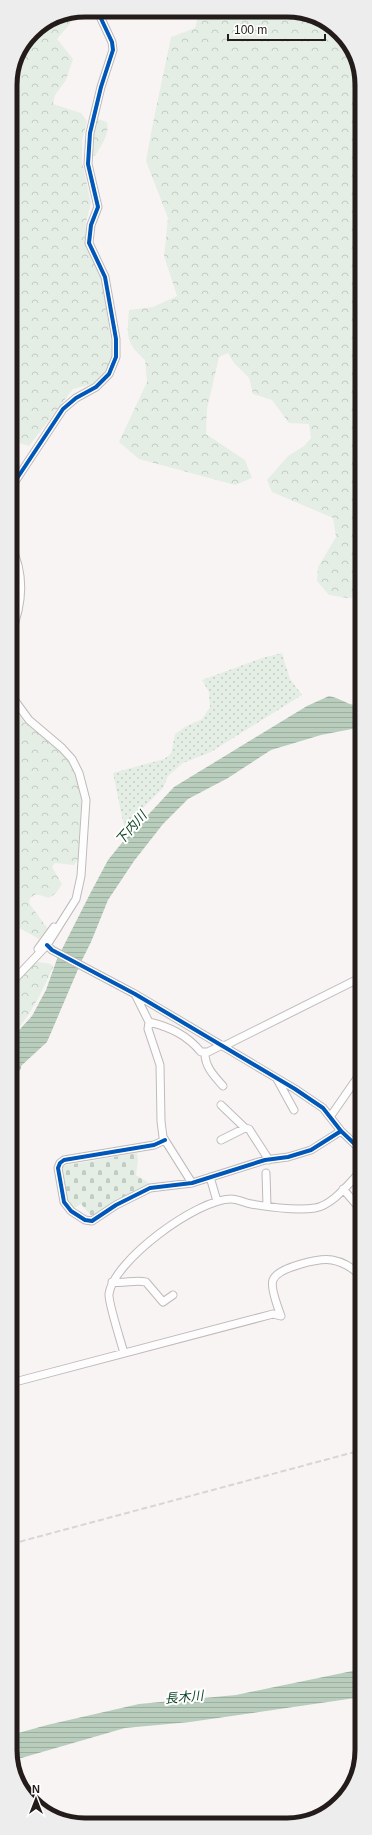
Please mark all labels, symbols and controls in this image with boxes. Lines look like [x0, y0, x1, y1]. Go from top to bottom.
scale bar [228, 16, 325, 42]
text: 100 m [234, 23, 267, 37]
water label: 下内川 [113, 807, 151, 848]
water label: 長木川 [164, 1688, 206, 1706]
north arrow [16, 1779, 56, 1819]
text: N [32, 1783, 40, 1795]

